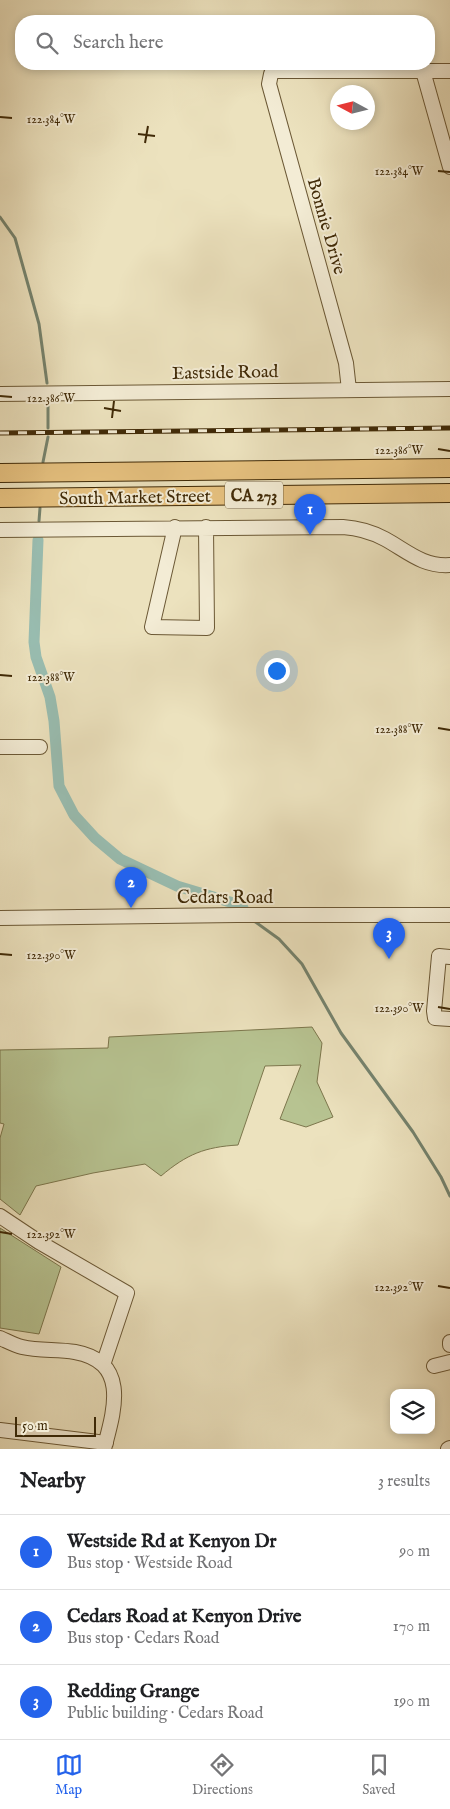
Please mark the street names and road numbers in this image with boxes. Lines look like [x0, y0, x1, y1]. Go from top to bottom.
street label: Bonnie Drive [301, 175, 350, 277]
street label: Eastside Road [172, 361, 279, 386]
road number: CA 273 [225, 482, 283, 508]
street label: South Market Street [59, 486, 211, 511]
street label: Cedars Road [177, 887, 273, 910]

